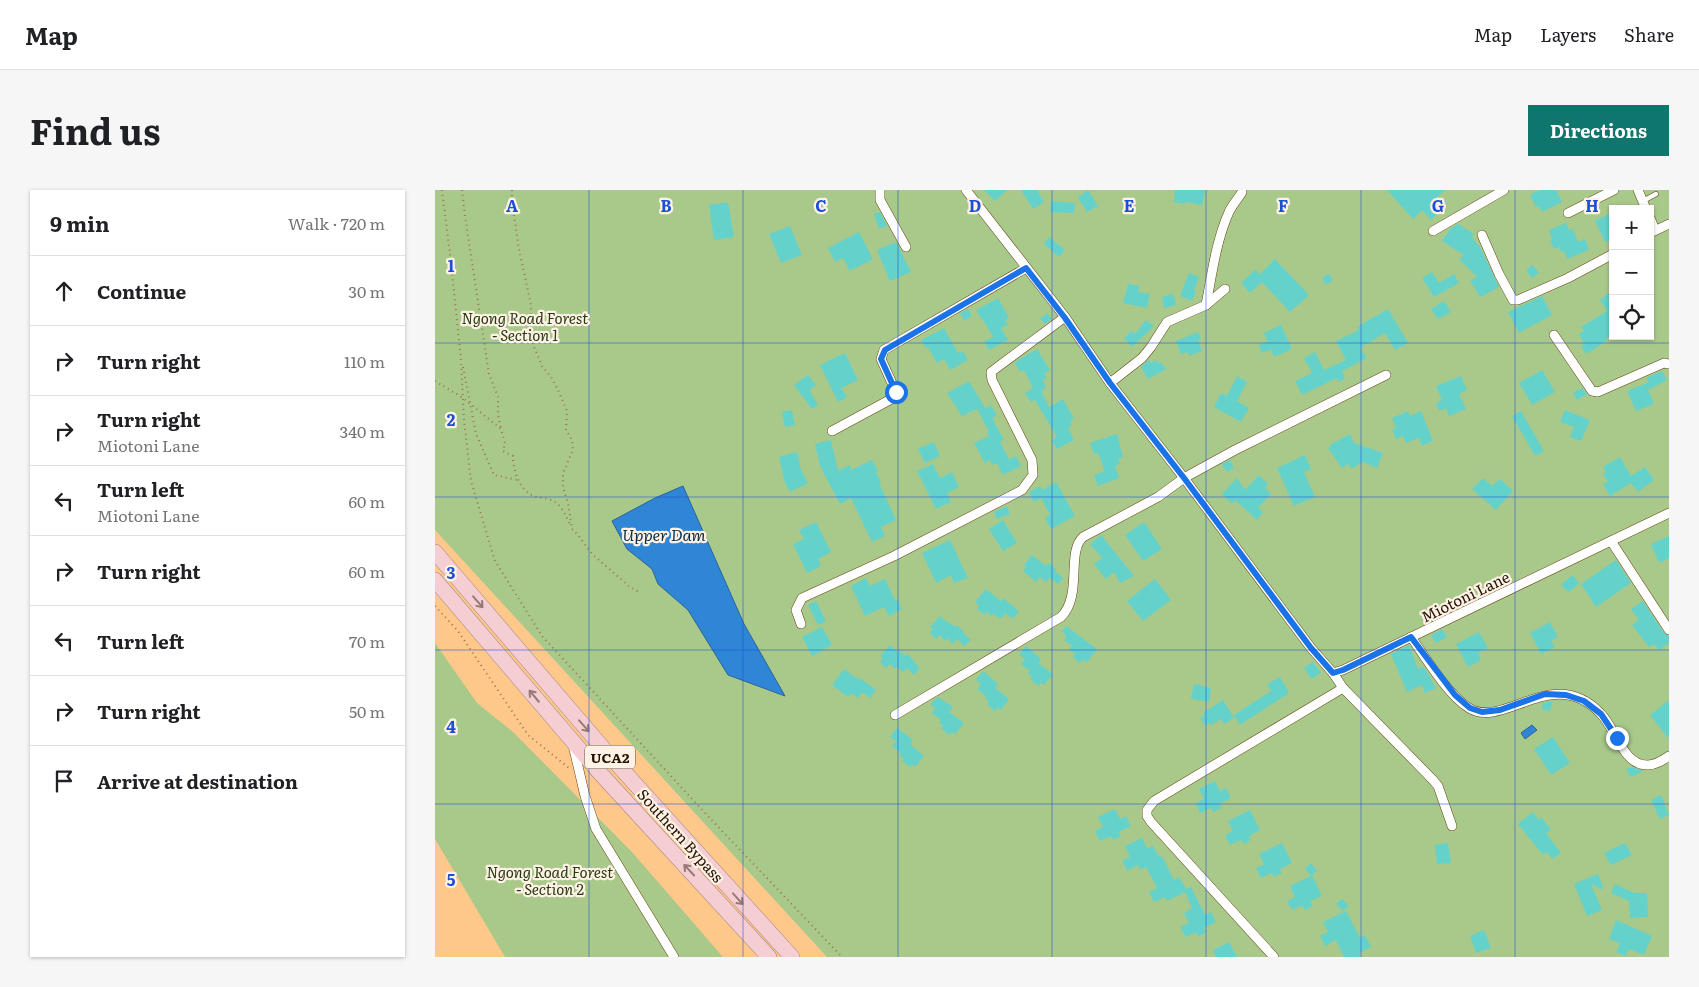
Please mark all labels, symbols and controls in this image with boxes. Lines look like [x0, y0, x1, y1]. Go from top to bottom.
text: Map [25, 17, 78, 52]
text: Map [1474, 21, 1512, 48]
text: Layers [1540, 21, 1596, 48]
text: Share [1624, 21, 1674, 48]
text: Find us [30, 104, 160, 156]
button: Directions [1528, 105, 1669, 156]
text: A [506, 193, 518, 217]
text: B [660, 193, 672, 217]
text: C [815, 193, 827, 217]
text: D [969, 193, 981, 217]
text: E [1124, 193, 1135, 217]
text: F [1278, 193, 1288, 217]
text: G [1432, 193, 1444, 217]
text: H [1585, 193, 1599, 217]
map controls [1609, 205, 1654, 340]
button: + [1609, 205, 1654, 250]
text: 9 min [50, 207, 110, 238]
text: Walk · 720 m [288, 211, 385, 235]
button: − [1609, 250, 1654, 295]
text: 1 [448, 253, 455, 277]
icon: ahead [50, 277, 78, 305]
text: Continue [97, 277, 186, 305]
text: 30 m [348, 279, 385, 303]
button: locate [1609, 295, 1654, 340]
park label: Ngong Road Forest - Section 1 [462, 306, 588, 346]
icon: right [50, 347, 78, 375]
text: Turn right [97, 347, 201, 375]
text: 110 m [344, 349, 385, 373]
route start [885, 381, 908, 404]
text: Turn right [97, 405, 201, 433]
text: 2 [447, 407, 456, 431]
icon: right [50, 417, 78, 445]
text: 340 m [340, 419, 385, 443]
text: Miotoni Lane [97, 433, 200, 457]
text: Turn left [97, 475, 184, 503]
icon: left [50, 487, 78, 515]
text: 60 m [348, 489, 385, 513]
text: Miotoni Lane [97, 503, 200, 527]
water label: Upper Dam [622, 522, 706, 546]
icon: right [50, 557, 78, 585]
text: Turn right [97, 557, 201, 585]
text: 60 m [348, 559, 385, 583]
text: 3 [447, 560, 456, 584]
street label: Miotoni Lane [1417, 565, 1513, 627]
one-way arrow [472, 596, 484, 609]
icon: left [50, 627, 78, 655]
text: Turn left [97, 627, 184, 655]
text: 70 m [349, 629, 385, 653]
one-way arrow [529, 690, 540, 703]
icon: right [50, 697, 78, 725]
text: Turn right [97, 697, 201, 725]
text: 50 m [349, 699, 385, 723]
text: 4 [446, 714, 456, 738]
one-way arrow [578, 719, 589, 732]
route end [1606, 727, 1629, 750]
road number: UCA2 [585, 746, 635, 768]
icon: arrive [50, 767, 78, 795]
text: Arrive at destination [97, 767, 298, 795]
street label: Southern Bypass [633, 783, 730, 887]
park label: Ngong Road Forest - Section 2 [487, 860, 613, 900]
one-way arrow [683, 863, 694, 876]
text: 5 [447, 867, 456, 891]
one-way arrow [733, 893, 744, 906]

